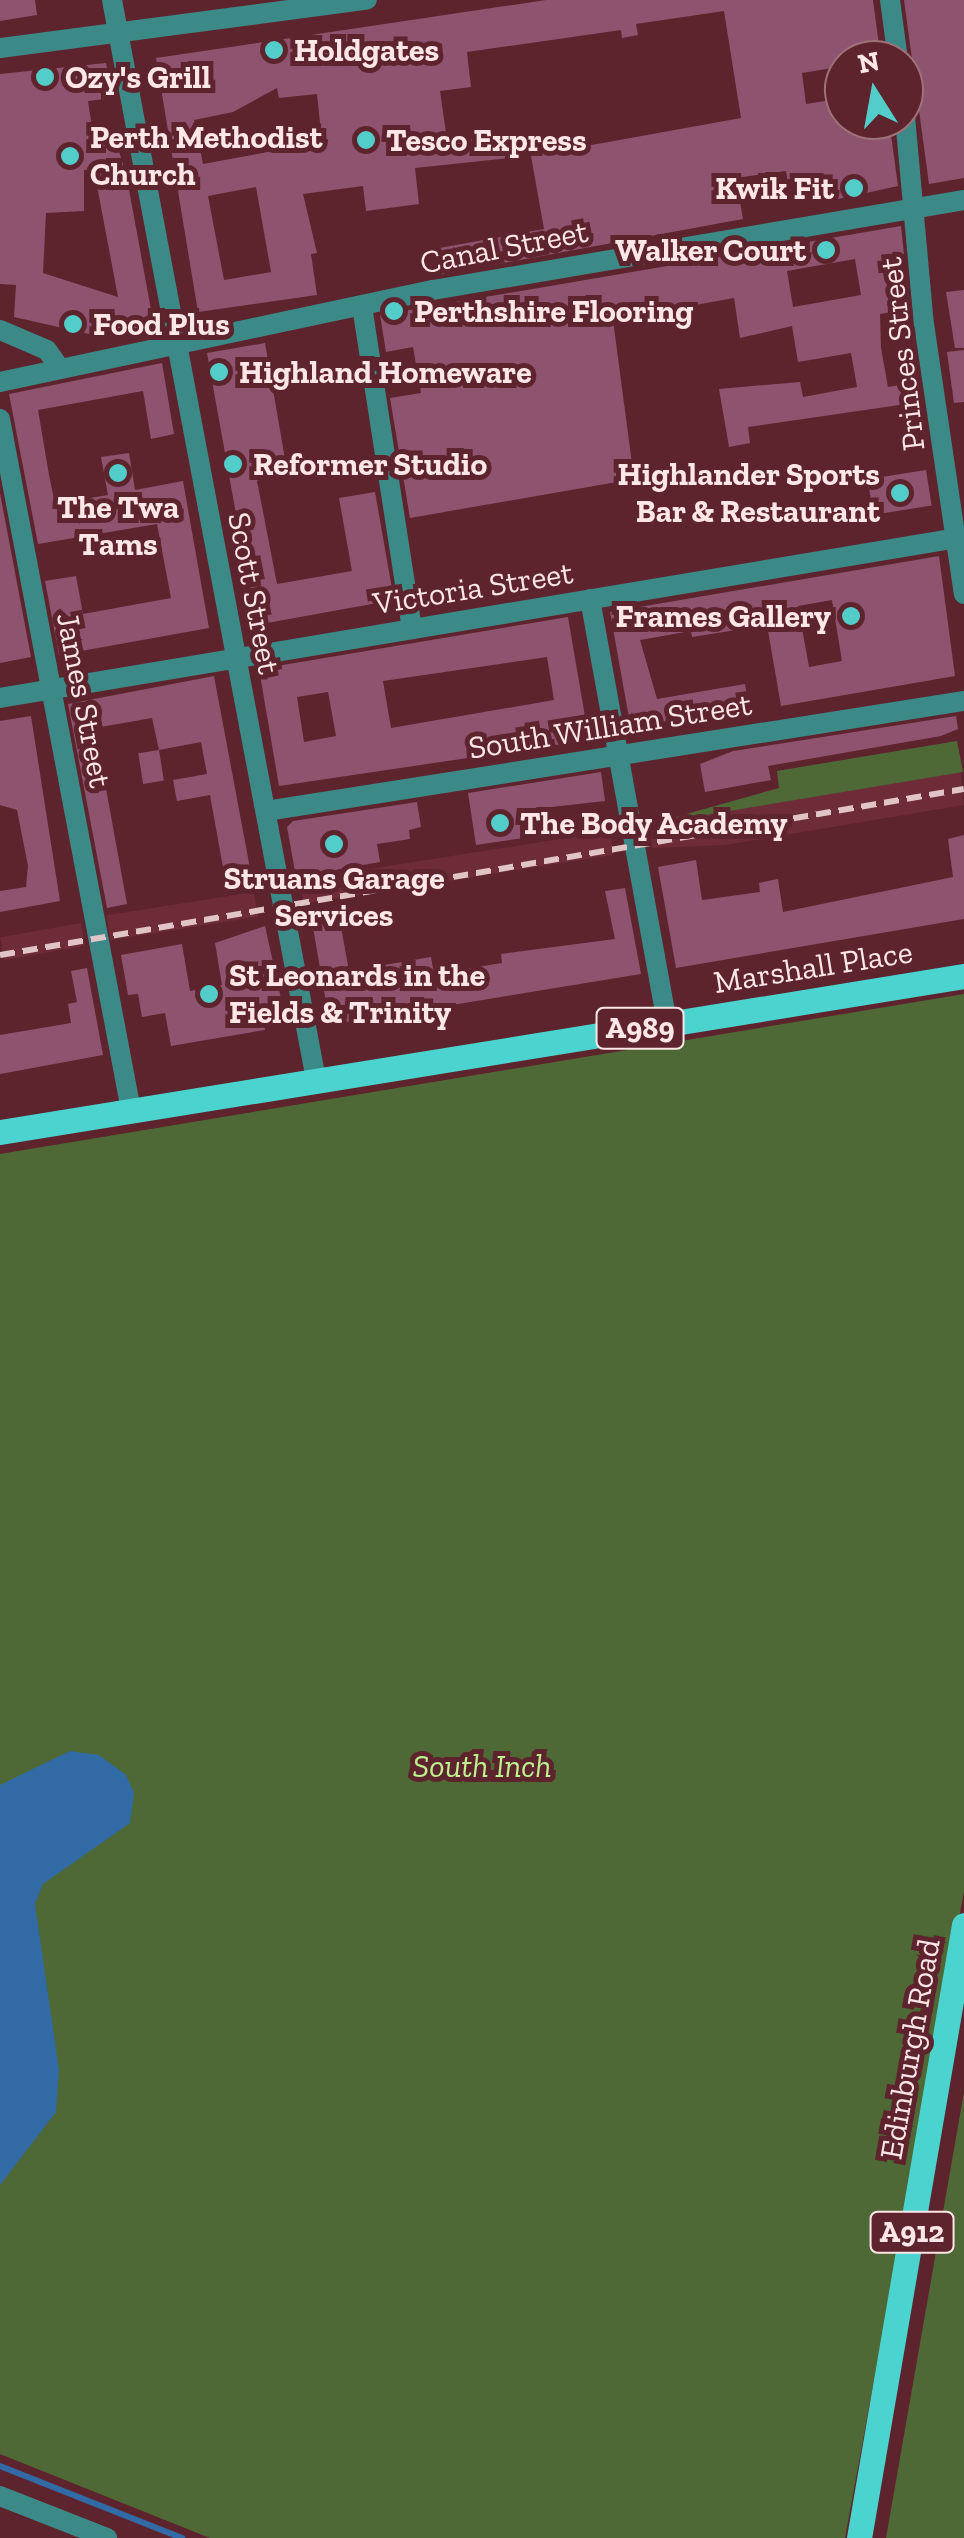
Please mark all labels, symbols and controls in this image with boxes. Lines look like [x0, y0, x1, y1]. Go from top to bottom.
place label: Holdgates [294, 31, 439, 69]
marker: Holdgates [263, 39, 285, 61]
north arrow [824, 40, 924, 140]
text: N [855, 44, 882, 80]
place label: Ozy's Grill [65, 58, 211, 96]
marker: Ozy's Grill [34, 66, 56, 88]
place label: Perth Methodist Church [90, 119, 322, 194]
place label: Tesco Express [386, 121, 587, 159]
marker: Tesco Express [355, 129, 377, 151]
marker: Perth Methodist Church [59, 145, 81, 167]
place label: Kwik Fit [715, 169, 834, 207]
marker: Kwik Fit [843, 177, 865, 199]
street label: Canal Street [417, 212, 591, 282]
place label: Walker Court [615, 231, 806, 269]
marker: Walker Court [815, 239, 837, 261]
street label: Princes Street [871, 255, 933, 453]
place label: Perthshire Flooring [414, 292, 693, 330]
marker: Perthshire Flooring [383, 300, 405, 322]
place label: Food Plus [93, 305, 230, 343]
marker: Food Plus [62, 313, 84, 335]
place label: Highland Homeware [239, 353, 532, 391]
marker: Highland Homeware [208, 361, 230, 383]
place label: Reformer Studio [253, 445, 488, 483]
marker: Reformer Studio [222, 453, 244, 475]
place label: Highlander Sports Bar & Restaurant [617, 456, 880, 531]
marker: The Twa Tams [107, 462, 129, 484]
marker: Highlander Sports Bar & Restaurant [889, 482, 911, 504]
place label: The Twa Tams [57, 489, 179, 564]
street label: Scott Street [220, 509, 288, 677]
street label: Victoria Street [370, 553, 576, 623]
place label: Frames Gallery [616, 597, 831, 635]
marker: Frames Gallery [840, 605, 862, 627]
street label: James Street [48, 609, 120, 791]
street label: South William Street [465, 685, 755, 767]
place label: The Body Academy [520, 804, 789, 842]
marker: The Body Academy [489, 812, 511, 834]
marker: Struans Garage Services [323, 833, 345, 855]
place label: Struans Garage Services [223, 860, 445, 935]
street label: Marshall Place [711, 932, 915, 1002]
place label: St Leonards in the Fields & Trinity [229, 957, 485, 1032]
marker: St Leonards in the Fields & Trinity [198, 983, 220, 1005]
road number: A989 [595, 1003, 685, 1053]
park label: South Inch [412, 1747, 552, 1785]
street label: Edinburgh Road [872, 1936, 948, 2162]
road number: A912 [870, 2207, 954, 2257]

